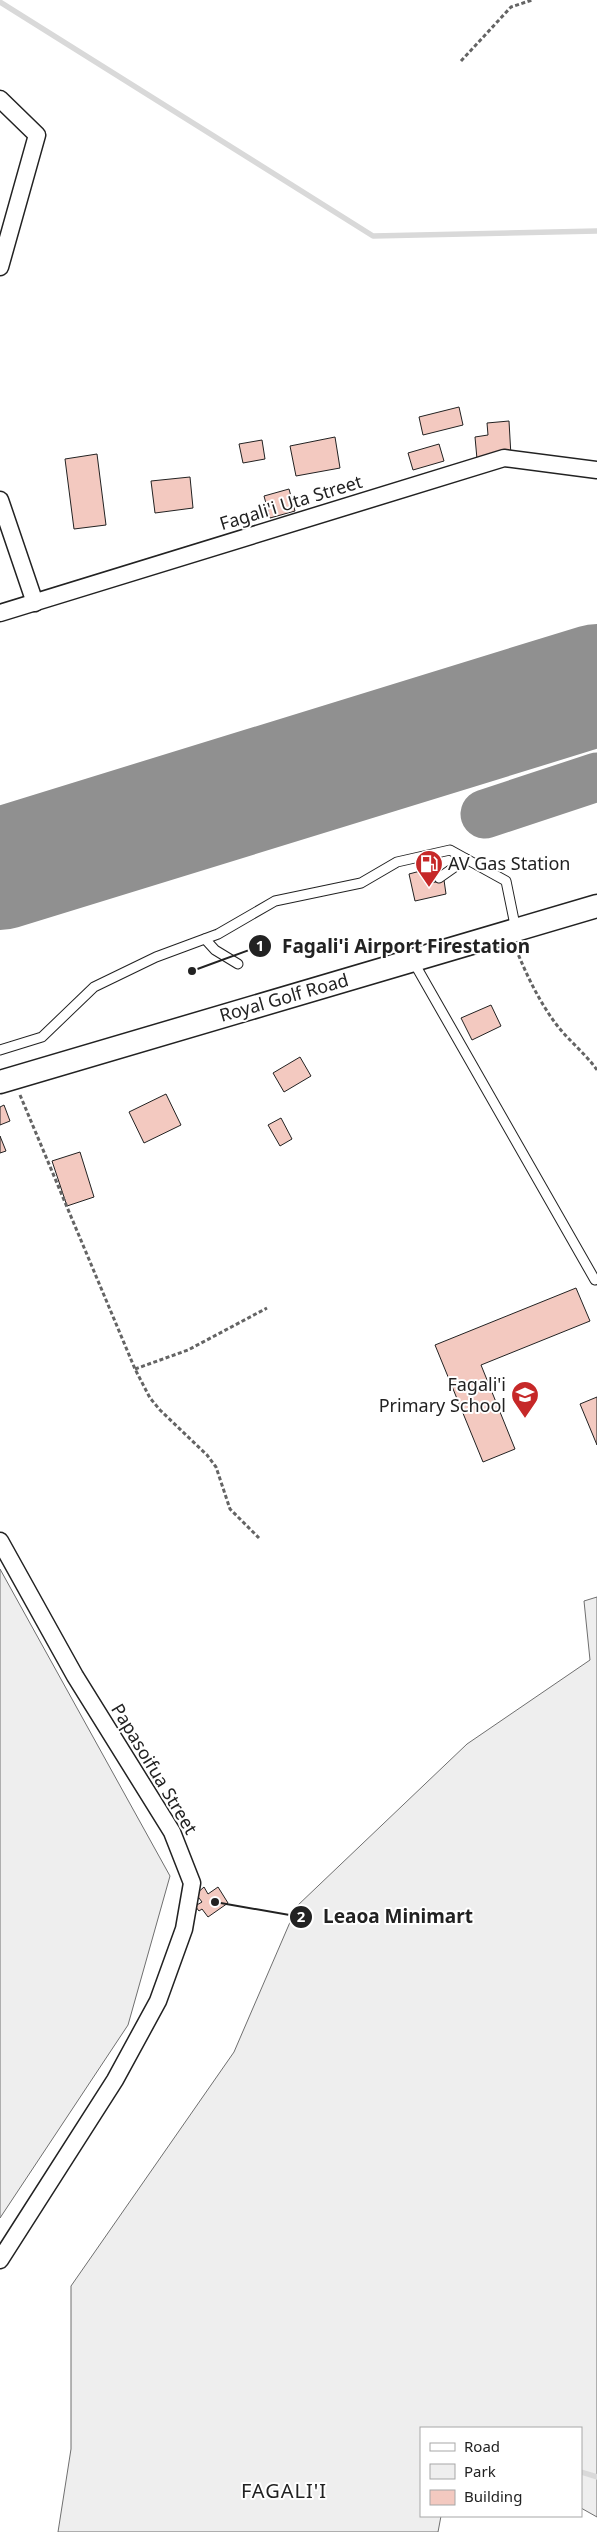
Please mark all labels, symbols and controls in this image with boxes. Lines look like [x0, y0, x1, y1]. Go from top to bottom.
street label: Fagali'i Uta Street [216, 469, 365, 535]
fuel station icon: AV Gas Station [414, 849, 444, 888]
place label: AV Gas Station [448, 851, 570, 875]
callout: Fagali'i Airport Firestation [247, 929, 540, 963]
text: Fagali'i Airport Firestation [282, 933, 530, 959]
text: 1 [256, 935, 264, 955]
street label: Royal Golf Road [216, 967, 351, 1027]
place label: Fagali'i Primary School [379, 1372, 506, 1417]
school or university icon: Fagali'i Primary School [510, 1380, 540, 1419]
street label: Papasoifua Street [106, 1699, 204, 1839]
callout: Leaoa Minimart [288, 1900, 483, 1934]
text: Leaoa Minimart [323, 1903, 473, 1929]
text: 2 [297, 1906, 306, 1926]
legend [420, 2427, 582, 2517]
text: Road [464, 2436, 500, 2456]
text: Park [464, 2461, 496, 2481]
district label: FAGALI'I [241, 2477, 327, 2504]
text: Building [464, 2486, 522, 2506]

